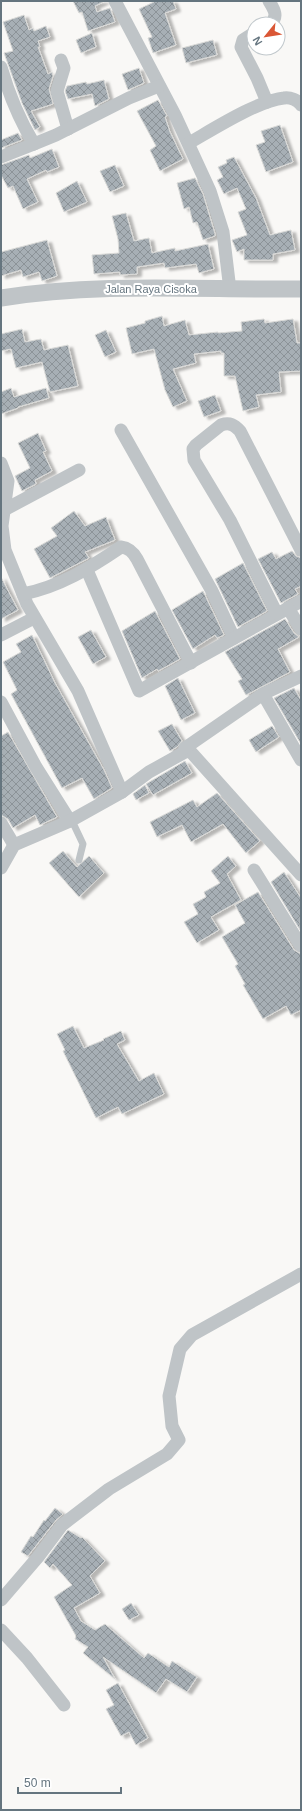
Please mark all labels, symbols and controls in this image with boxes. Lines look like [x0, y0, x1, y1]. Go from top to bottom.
north arrow [246, 16, 286, 56]
text: N [250, 35, 265, 47]
street label: Jalan Raya Cisoka [105, 283, 198, 295]
scale bar [18, 1769, 121, 1795]
text: 50 m [24, 1776, 51, 1790]

